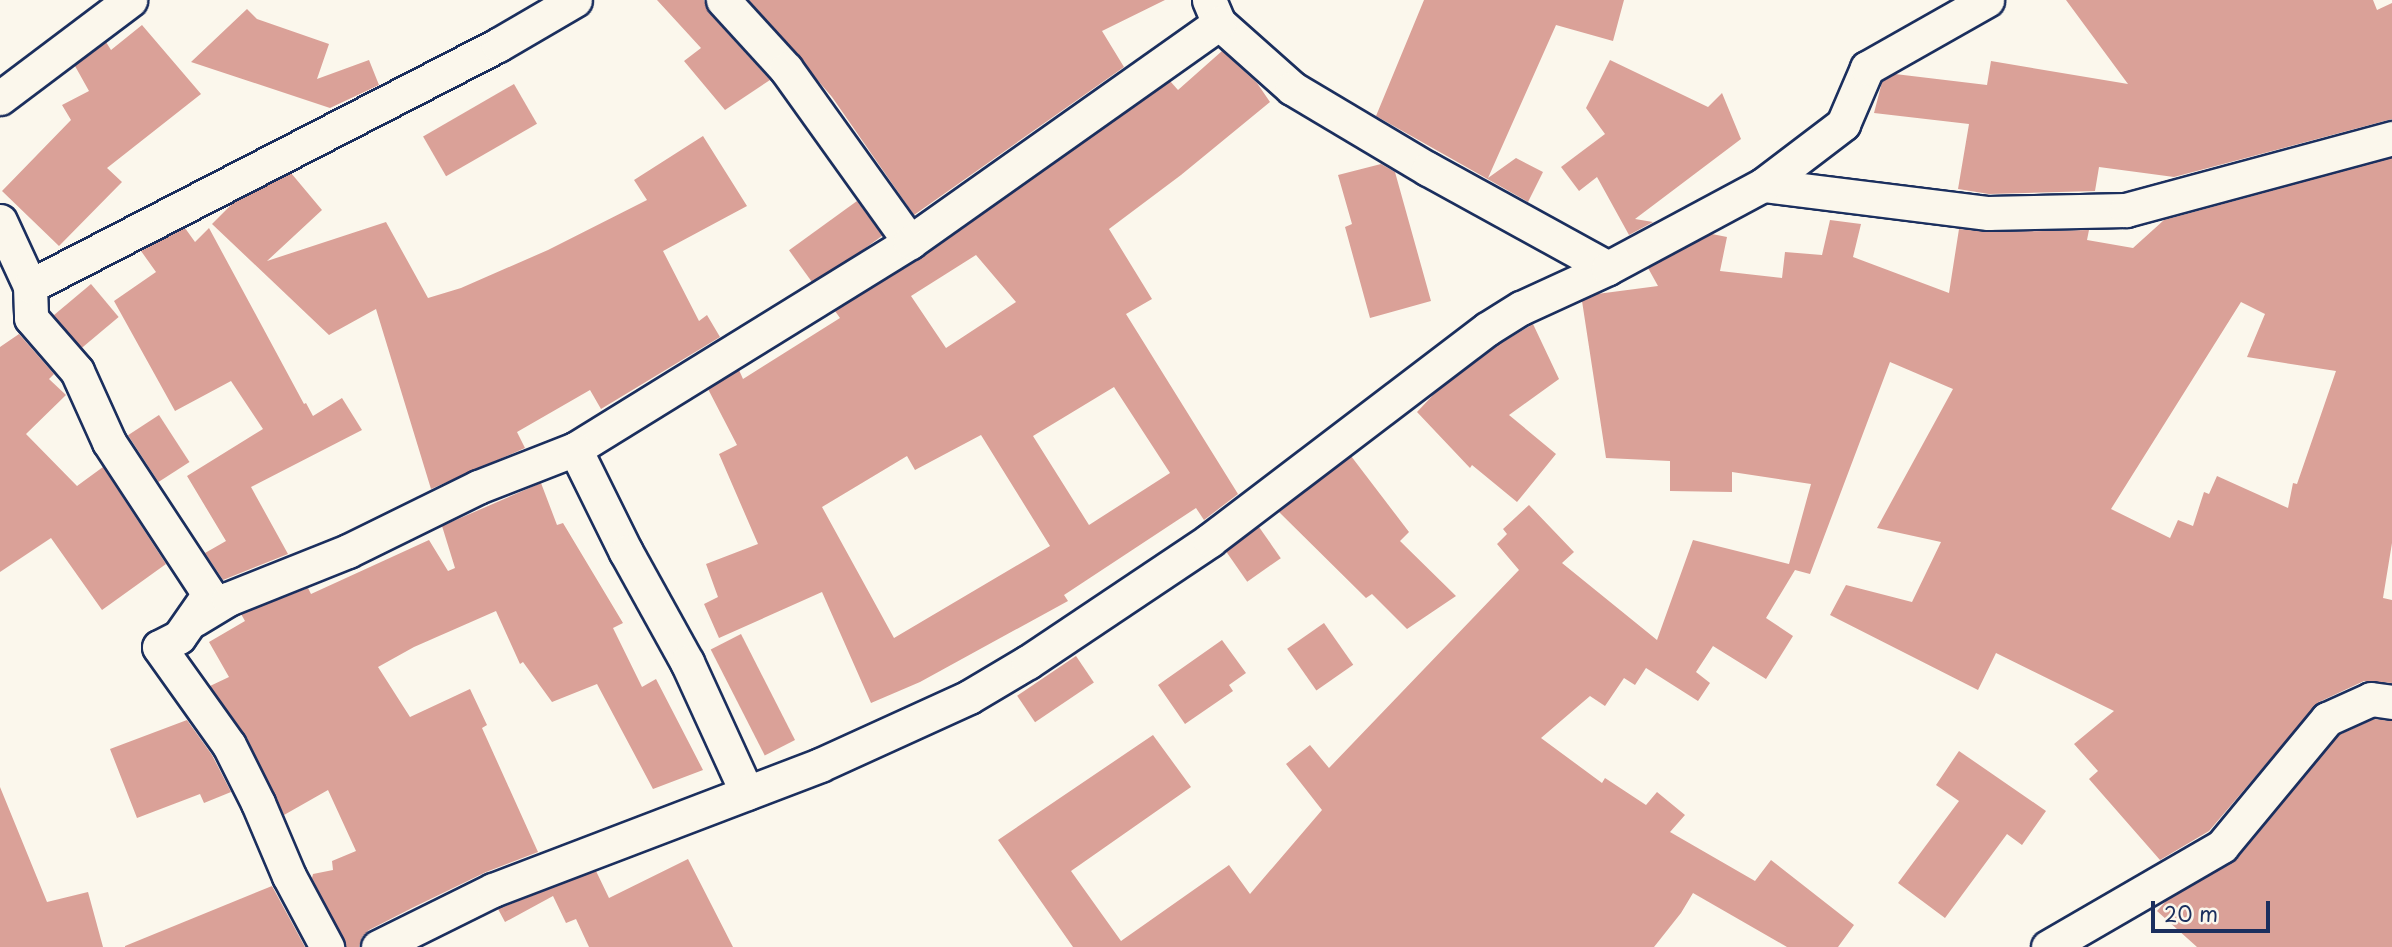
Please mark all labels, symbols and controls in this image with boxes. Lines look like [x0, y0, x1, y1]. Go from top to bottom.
scale bar [2154, 888, 2273, 932]
text: 20 m [2164, 897, 2218, 929]

